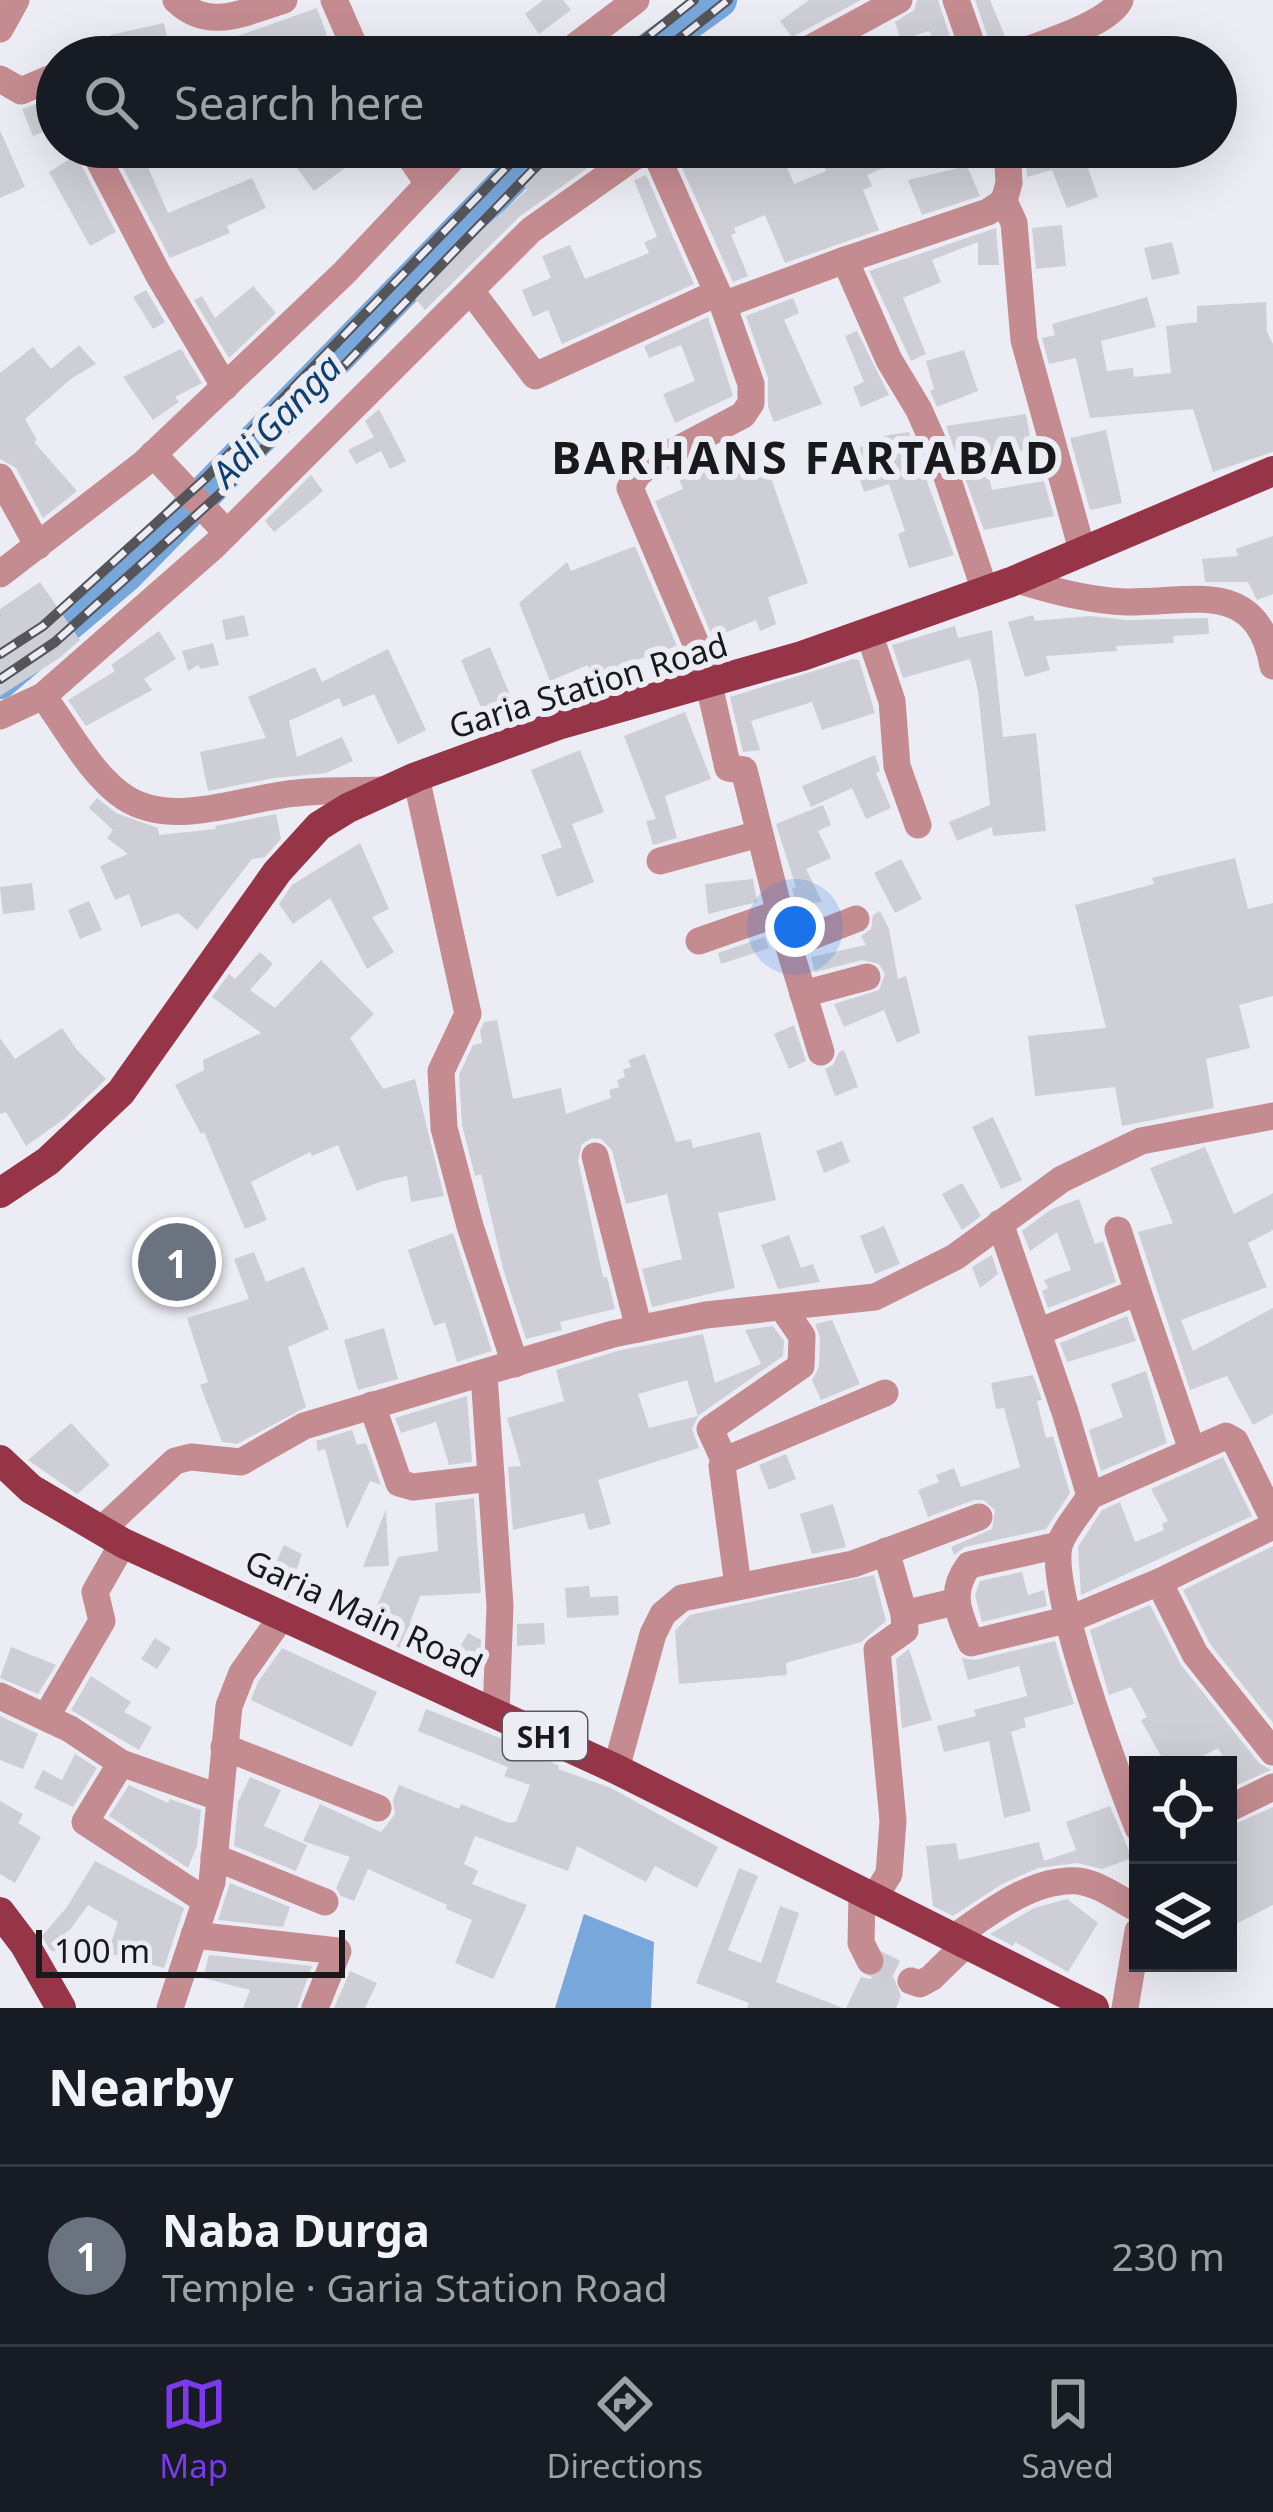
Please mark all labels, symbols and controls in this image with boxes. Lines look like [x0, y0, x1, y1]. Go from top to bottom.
search box [36, 36, 1237, 168]
icon: search [78, 69, 144, 135]
text: Search here [174, 72, 424, 133]
water label: Adi Ganga [198, 343, 352, 499]
district label: BARHANS FARTABAD [551, 426, 1061, 487]
street label: Garia Station Road [443, 621, 733, 749]
your location [765, 897, 825, 957]
pin: 1 [138, 1217, 216, 1307]
street label: Garia Main Road [238, 1538, 490, 1688]
road number: SH1 [503, 1712, 587, 1760]
map controls [1129, 1756, 1237, 1972]
button: locate [1129, 1756, 1237, 1864]
button: layers [1129, 1864, 1237, 1972]
scale bar [36, 1924, 345, 1977]
text: 100 m [54, 1928, 150, 1973]
text: Nearby [48, 2051, 234, 2121]
text: Naba Durga [162, 2199, 430, 2260]
text: 1 [76, 2229, 98, 2282]
text: 230 m [1111, 2229, 1225, 2282]
text: Temple · Garia Station Road [162, 2260, 668, 2313]
tab: Map [159, 2371, 228, 2488]
tab: Directions [546, 2371, 703, 2488]
tab: Saved [1021, 2371, 1114, 2488]

